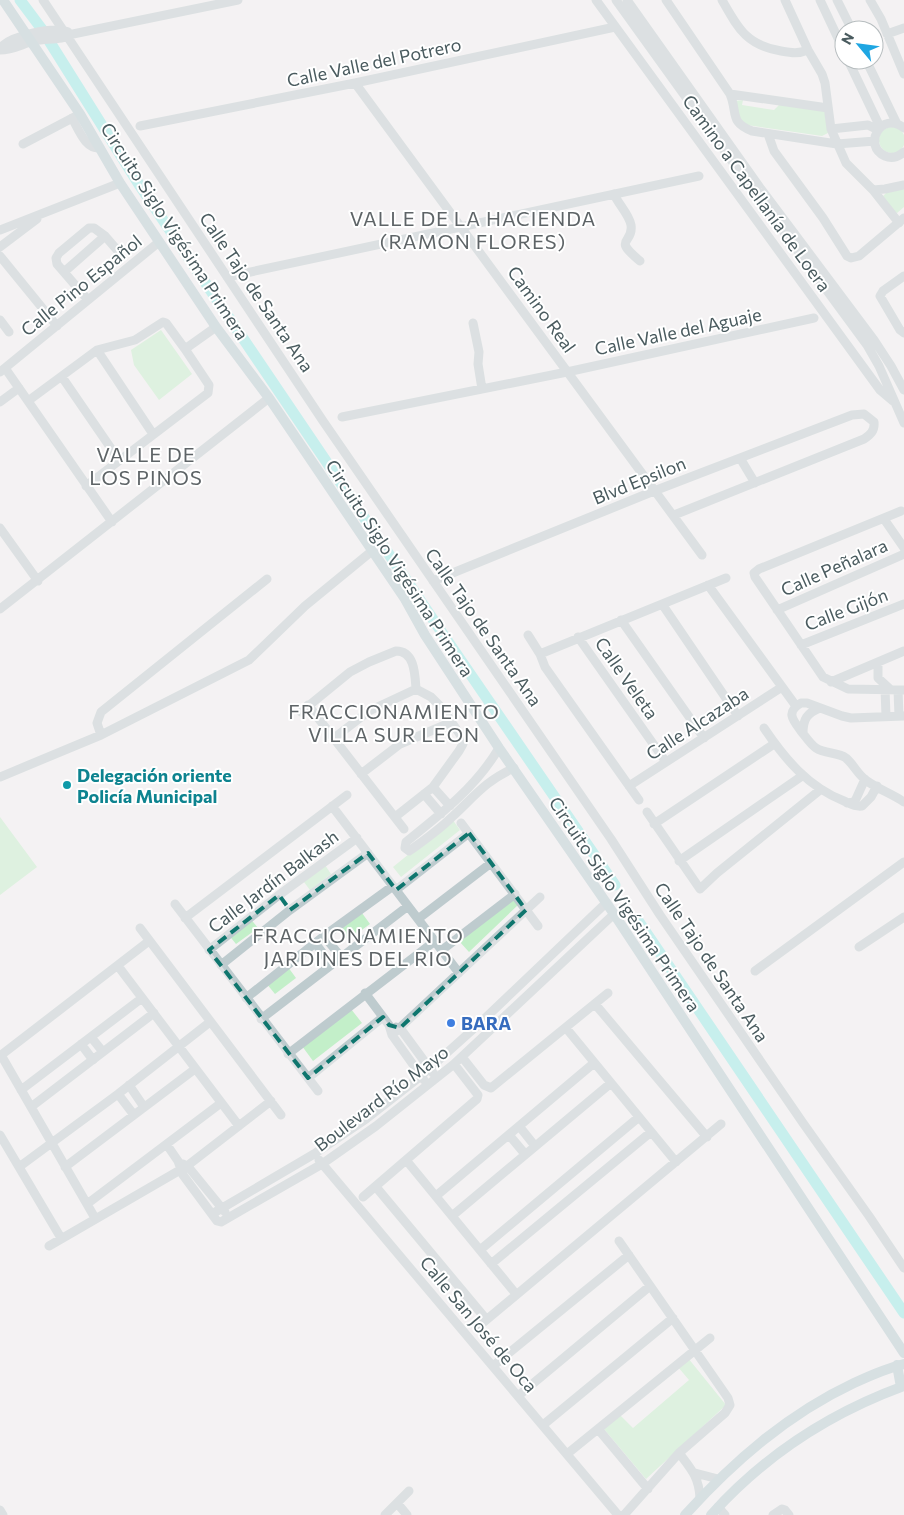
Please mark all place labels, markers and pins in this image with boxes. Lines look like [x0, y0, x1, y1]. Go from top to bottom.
place label: Delegación oriente Policía Municipal [77, 764, 232, 807]
marker: Delegación oriente Policía Municipal [61, 779, 73, 791]
place label: BARA [461, 1012, 511, 1034]
marker: BARA [445, 1017, 457, 1029]

